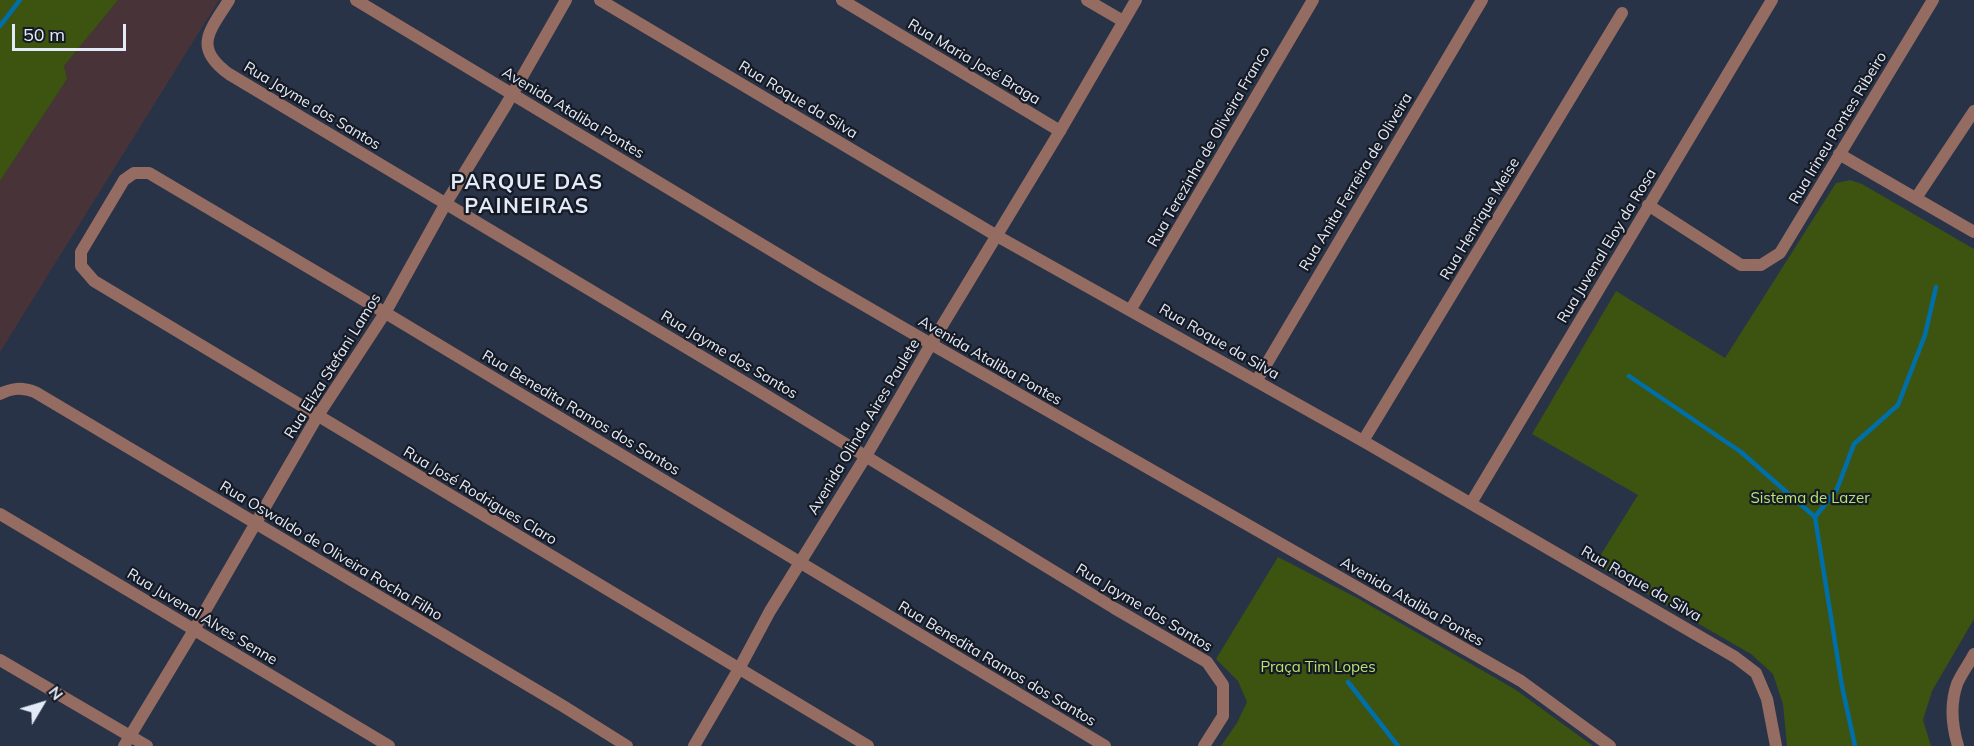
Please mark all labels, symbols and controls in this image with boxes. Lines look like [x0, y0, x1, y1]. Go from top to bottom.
scale bar [15, 12, 129, 50]
street label: Rua Maria José Braga [904, 15, 1044, 109]
text: 50 m [23, 23, 65, 46]
street label: Rua Terezinha de Oliveira Franco [1144, 44, 1274, 250]
street label: Rua Irineu Pontes Ribeiro [1785, 49, 1891, 207]
street label: Rua Roque da Silva [735, 57, 861, 143]
street label: Rua Jayme dos Santos [240, 58, 384, 154]
street label: Avenida Ataliba Pontes [499, 63, 647, 163]
street label: Rua Anita Ferreira de Oliveira [1296, 90, 1416, 274]
street label: Rua Henrique Meise [1436, 155, 1524, 283]
street label: Rua Juvenal Eloy da Rosa [1554, 166, 1660, 326]
district label: PARQUE DAS PAINEIRAS [451, 170, 603, 220]
street label: Rua Eliza Stefani Lamos [281, 290, 385, 442]
street label: Rua Roque da Silva [1156, 300, 1282, 384]
street label: Rua Jayme dos Santos [657, 307, 801, 403]
street label: Avenida Ataliba Pontes [915, 313, 1065, 409]
street label: Avenida Olinda Aires Paulete [804, 336, 924, 518]
street label: Rua Benedita Ramos dos Santos [479, 347, 683, 479]
street label: Rua José Rodrigues Claro [400, 443, 560, 549]
street label: Rua Oswaldo de Oliveira Rocha Filho [217, 477, 445, 625]
park label: Sistema de Lazer [1750, 489, 1870, 507]
street label: Rua Roque da Silva [1578, 542, 1704, 626]
street label: Avenida Ataliba Pontes [1337, 554, 1487, 650]
street label: Rua Jayme dos Santos [1072, 560, 1216, 656]
street label: Rua Juvenal Alves Senne [124, 565, 280, 669]
street label: Rua Benedita Ramos dos Santos [895, 598, 1099, 730]
park label: Praça Tim Lopes [1260, 658, 1376, 676]
north arrow [12, 674, 72, 734]
text: N [45, 682, 68, 704]

